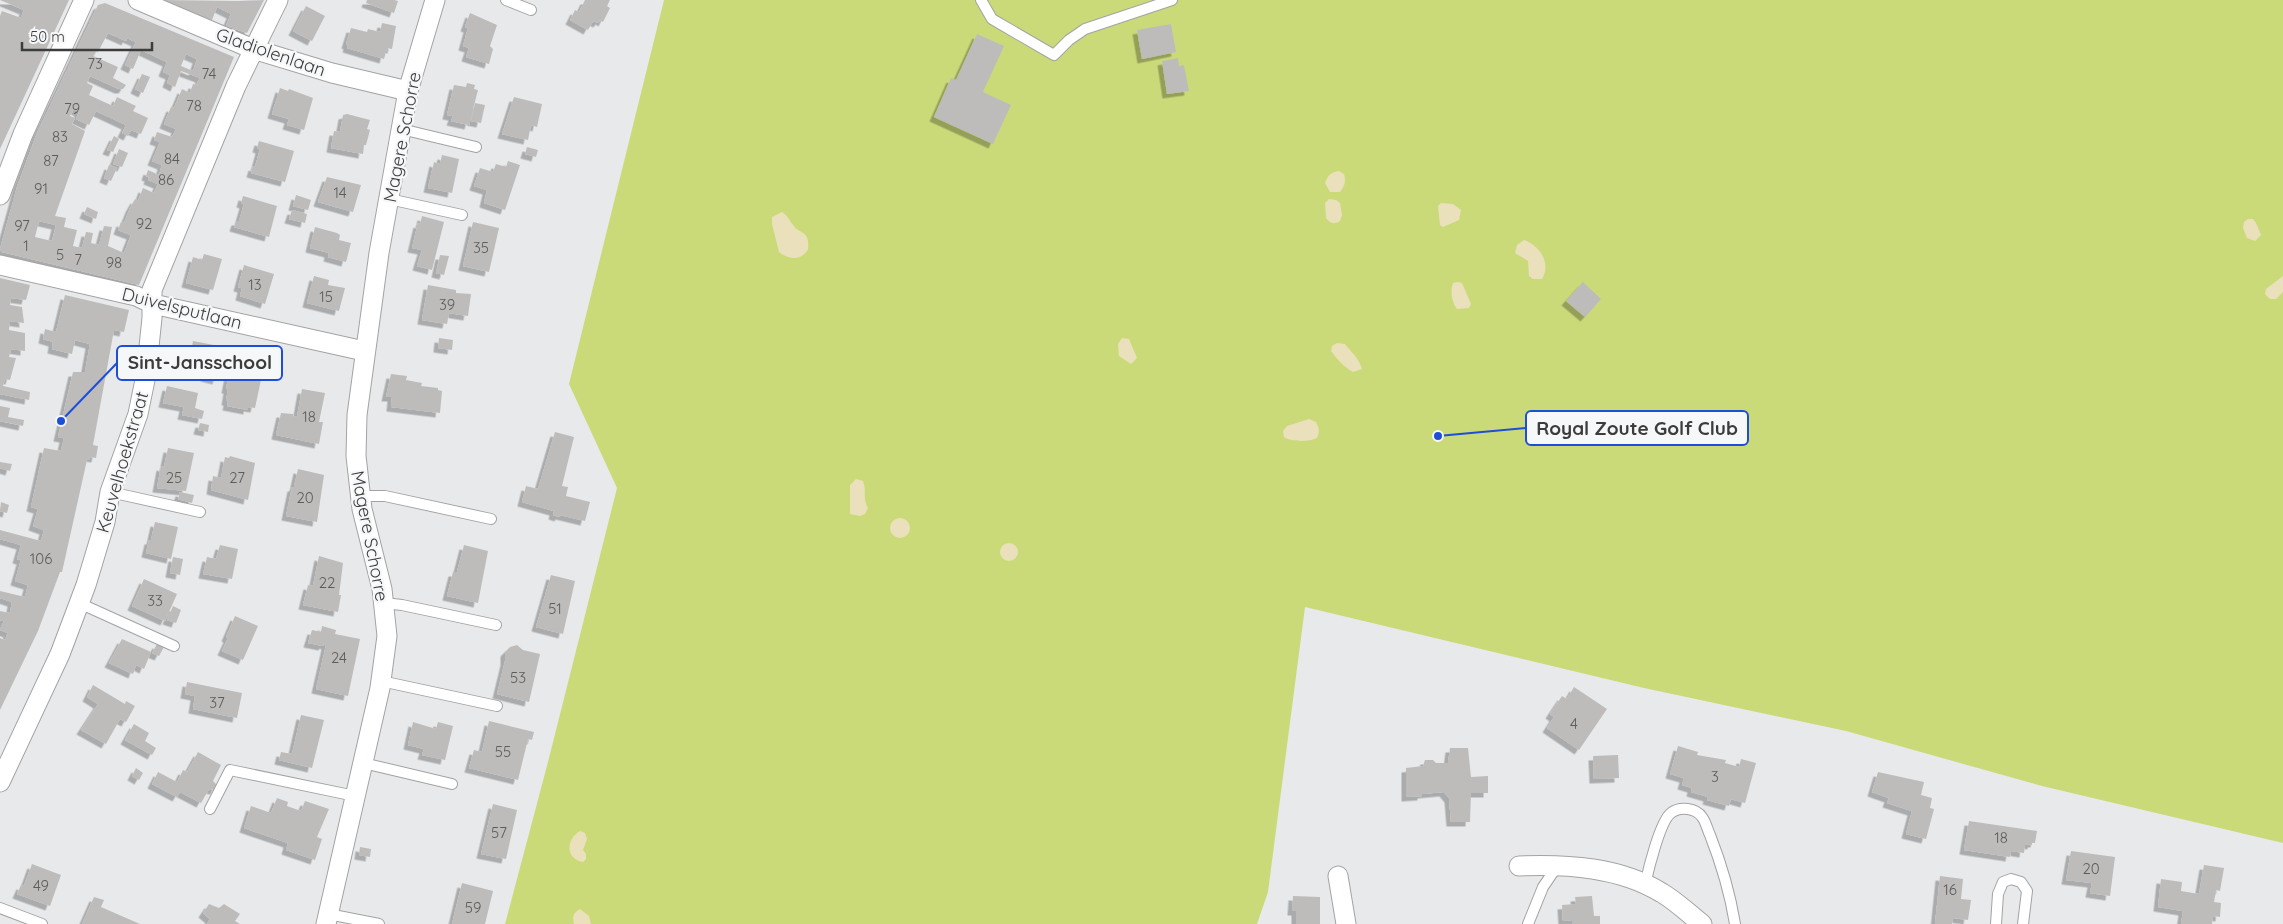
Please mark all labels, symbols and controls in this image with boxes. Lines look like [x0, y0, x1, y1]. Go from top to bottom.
scale bar [22, 20, 152, 52]
street label: Gladiolenlaan [213, 23, 329, 81]
text: 50 m [30, 27, 65, 46]
house number: 73 [87, 54, 103, 73]
house number: 74 [201, 64, 217, 83]
street label: Magere Schorre [378, 70, 426, 204]
house number: 78 [186, 96, 202, 115]
house number: 79 [64, 99, 80, 118]
house number: 83 [52, 127, 68, 146]
house number: 84 [164, 149, 180, 168]
house number: 87 [43, 151, 59, 170]
house number: 86 [158, 170, 174, 189]
house number: 91 [34, 179, 48, 198]
house number: 14 [333, 183, 347, 202]
house number: 92 [136, 214, 152, 233]
house number: 97 [14, 216, 30, 235]
house number: 1 [23, 236, 29, 255]
house number: 35 [473, 238, 489, 257]
house number: 5 [56, 245, 64, 264]
house number: 7 [74, 250, 82, 269]
house number: 98 [106, 253, 122, 272]
house number: 13 [248, 275, 262, 294]
street label: Duivelsputlaan [120, 282, 244, 334]
house number: 15 [319, 287, 333, 306]
house number: 39 [439, 295, 455, 314]
callout: Sint-Jansschool [117, 346, 282, 380]
text: Sint-Jansschool [128, 350, 272, 374]
street label: Keuvelhoekstraat [91, 389, 153, 535]
house number: 18 [302, 407, 316, 426]
callout: Royal Zoute Golf Club [1526, 411, 1748, 445]
text: Royal Zoute Golf Club [1536, 416, 1738, 440]
house number: 25 [166, 468, 182, 487]
house number: 27 [229, 468, 245, 487]
street label: Magere Schorre [346, 469, 394, 603]
house number: 20 [296, 488, 314, 507]
house number: 106 [30, 549, 52, 568]
house number: 22 [319, 573, 335, 592]
house number: 33 [147, 591, 163, 610]
house number: 51 [548, 599, 562, 618]
house number: 24 [331, 648, 347, 667]
house number: 53 [510, 668, 526, 687]
house number: 37 [209, 693, 225, 712]
house number: 4 [1570, 714, 1578, 733]
house number: 55 [495, 742, 511, 761]
house number: 3 [1711, 767, 1719, 786]
house number: 57 [491, 823, 507, 842]
house number: 18 [1994, 828, 2008, 847]
house number: 20 [2082, 859, 2100, 878]
house number: 49 [33, 876, 49, 895]
house number: 16 [1943, 880, 1957, 899]
house number: 59 [465, 898, 481, 917]

